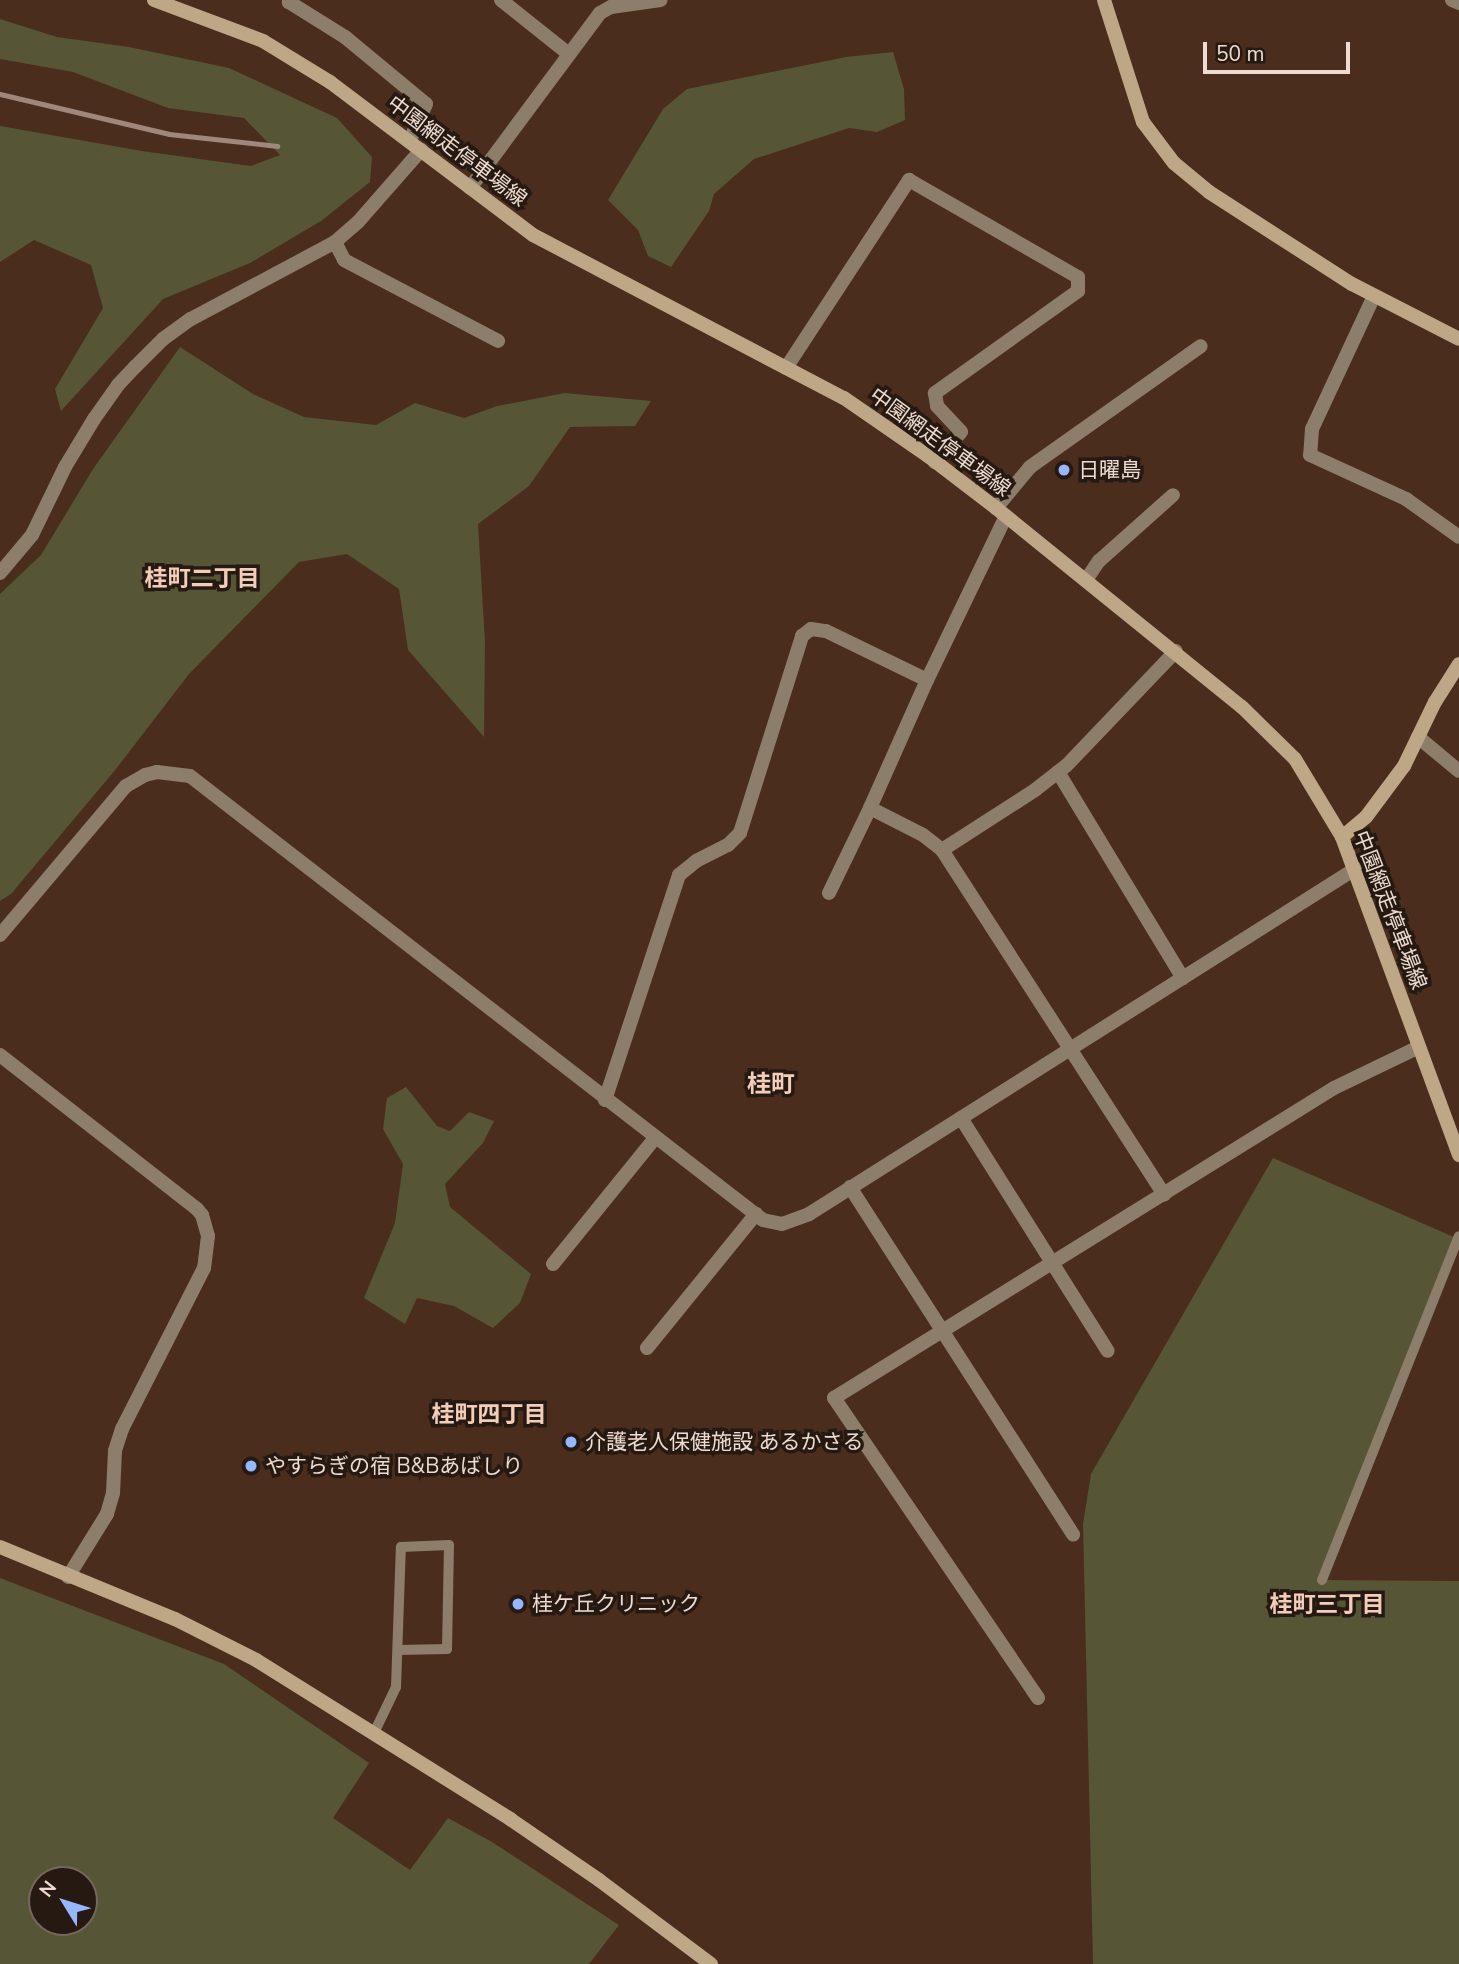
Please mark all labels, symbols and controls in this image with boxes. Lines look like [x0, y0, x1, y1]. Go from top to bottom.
scale bar [1207, 28, 1354, 72]
text: 50 m [1216, 40, 1265, 68]
street label: 中園網走停車場線 [382, 90, 532, 212]
street label: 中園網走停車場線 [865, 382, 1015, 502]
place label: 日曜島 [1078, 457, 1141, 483]
marker: 日曜島 [1056, 462, 1072, 478]
district label: 桂町二丁目 [145, 565, 259, 593]
street label: 中園網走停車場線 [1348, 827, 1432, 993]
district label: 桂町 [747, 1071, 795, 1099]
district label: 桂町四丁目 [432, 1401, 546, 1429]
place label: 介護老人保健施設 あるかさる [585, 1429, 863, 1455]
marker: 介護老人保健施設 あるかさる [563, 1434, 579, 1450]
place label: やすらぎの宿 B&Bあばしり [265, 1453, 523, 1479]
marker: やすらぎの宿 B&Bあばしり [243, 1458, 259, 1474]
place label: 桂ケ丘クリニック [532, 1591, 700, 1617]
district label: 桂町三丁目 [1270, 1591, 1384, 1619]
marker: 桂ケ丘クリニック [510, 1596, 526, 1612]
north arrow [28, 1866, 98, 1936]
text: N [33, 1876, 63, 1903]

